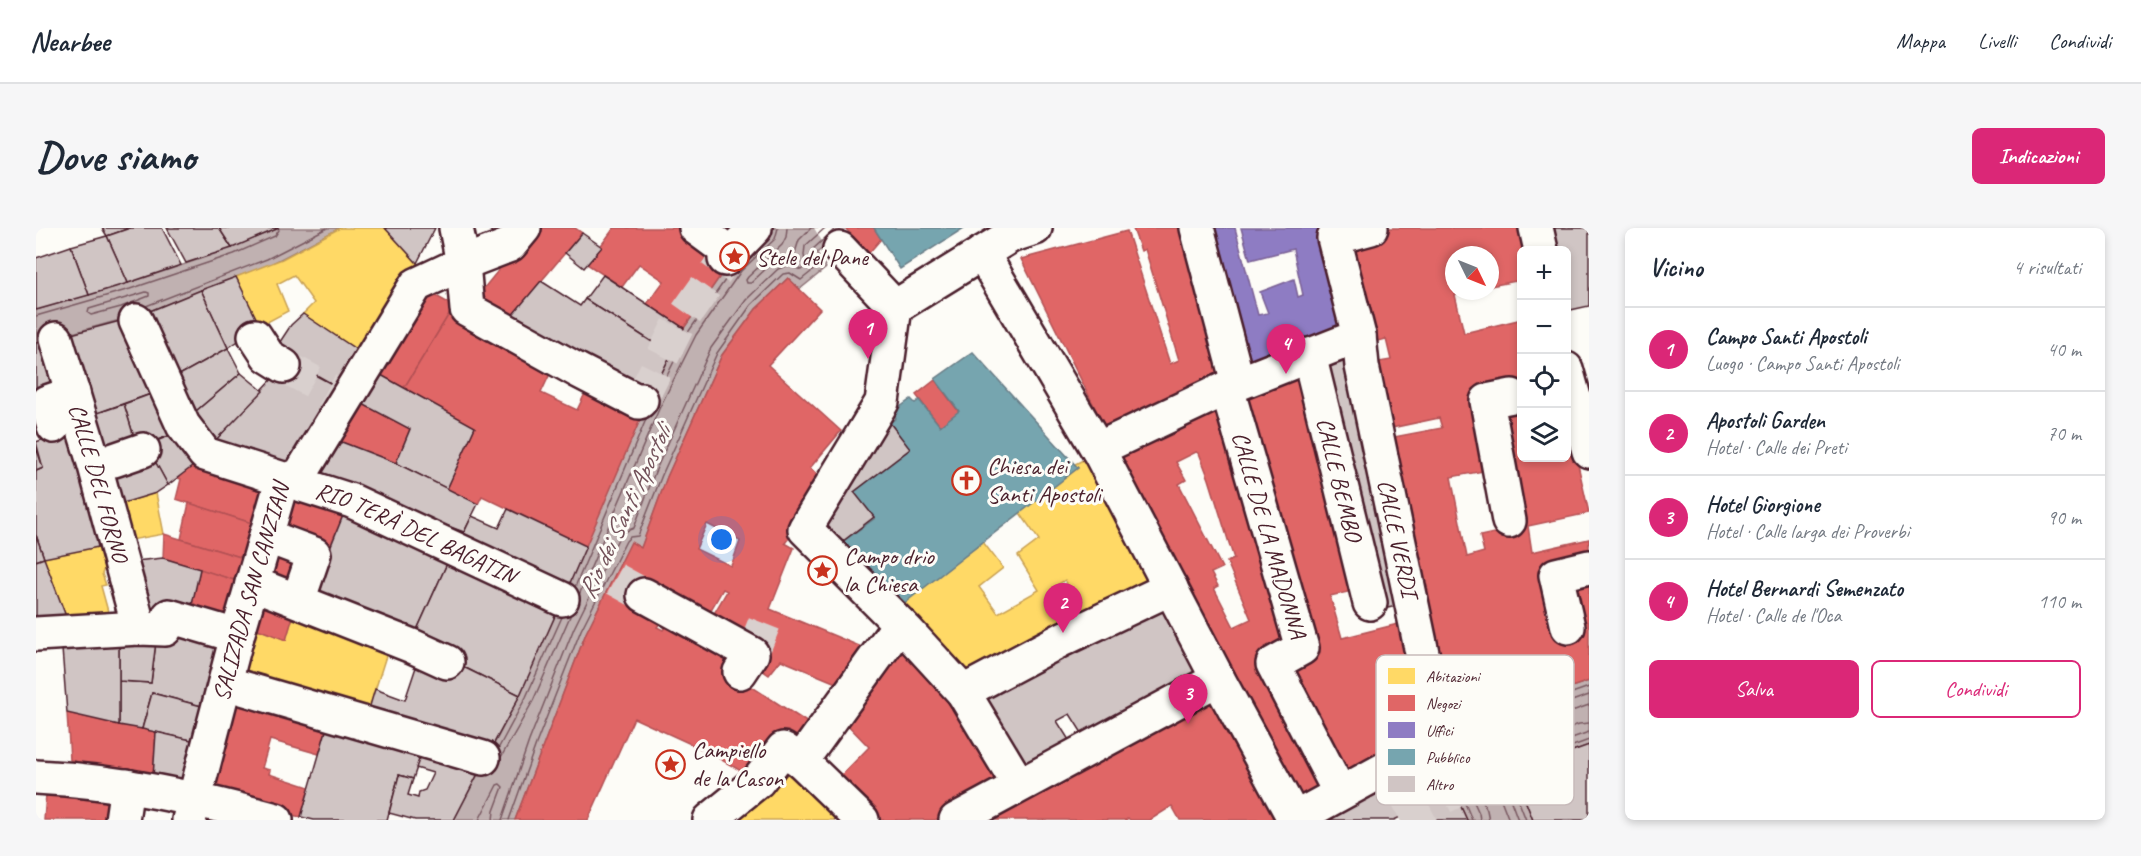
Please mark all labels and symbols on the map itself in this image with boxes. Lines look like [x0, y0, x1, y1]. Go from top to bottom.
place icon: Stele del Pane [719, 241, 751, 273]
place label: Stele del Pane [756, 242, 870, 272]
north arrow [1445, 246, 1499, 300]
pin: 1 [848, 310, 888, 359]
pin: 4 [1266, 324, 1306, 374]
street label: CALLE DEL FORNO [62, 400, 136, 567]
water label: Rio dei Santi Apostoli [570, 415, 681, 604]
street label: CALLE BEMBO [1310, 415, 1370, 547]
street label: CALLE DE LA MADONNA [1225, 428, 1314, 643]
place label: Chiesa dei Santi Apostoli [987, 451, 1103, 509]
church icon: Chiesa dei Santi Apostoli [950, 464, 982, 496]
street label: RIO TERÀ DEL BAGATIN [312, 475, 524, 592]
street label: SALIZADA SAN CANZIAN [206, 476, 297, 704]
street label: CALLE VERDI [1371, 477, 1426, 605]
your location [707, 525, 736, 554]
place label: Campo drio la Chiesa [844, 541, 935, 599]
place icon: Campo drio la Chiesa [807, 554, 839, 586]
pin: 2 [1044, 584, 1082, 633]
legend [1376, 655, 1574, 805]
text: Abitazioni [1426, 667, 1482, 687]
pin: 3 [1168, 674, 1208, 724]
text: Negozi [1426, 694, 1462, 714]
text: Uffici [1426, 721, 1455, 741]
place label: Campiello de la Cason [692, 735, 784, 793]
place icon: Campiello de la Cason [655, 748, 687, 780]
text: Pubblico [1426, 748, 1471, 768]
text: Altro [1426, 775, 1455, 795]

